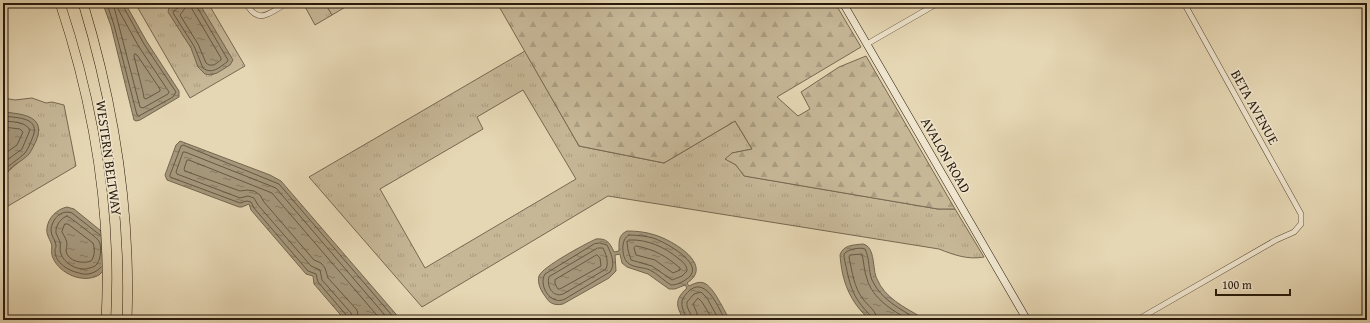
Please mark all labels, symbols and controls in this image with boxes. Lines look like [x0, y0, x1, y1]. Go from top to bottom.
street label: BETA AVENUE [1226, 66, 1284, 148]
street label: WESTERN BELTWAY [91, 99, 127, 218]
street label: AVALON ROAD [916, 113, 976, 197]
scale bar [1216, 271, 1290, 297]
text: 100 m [1222, 276, 1252, 293]

